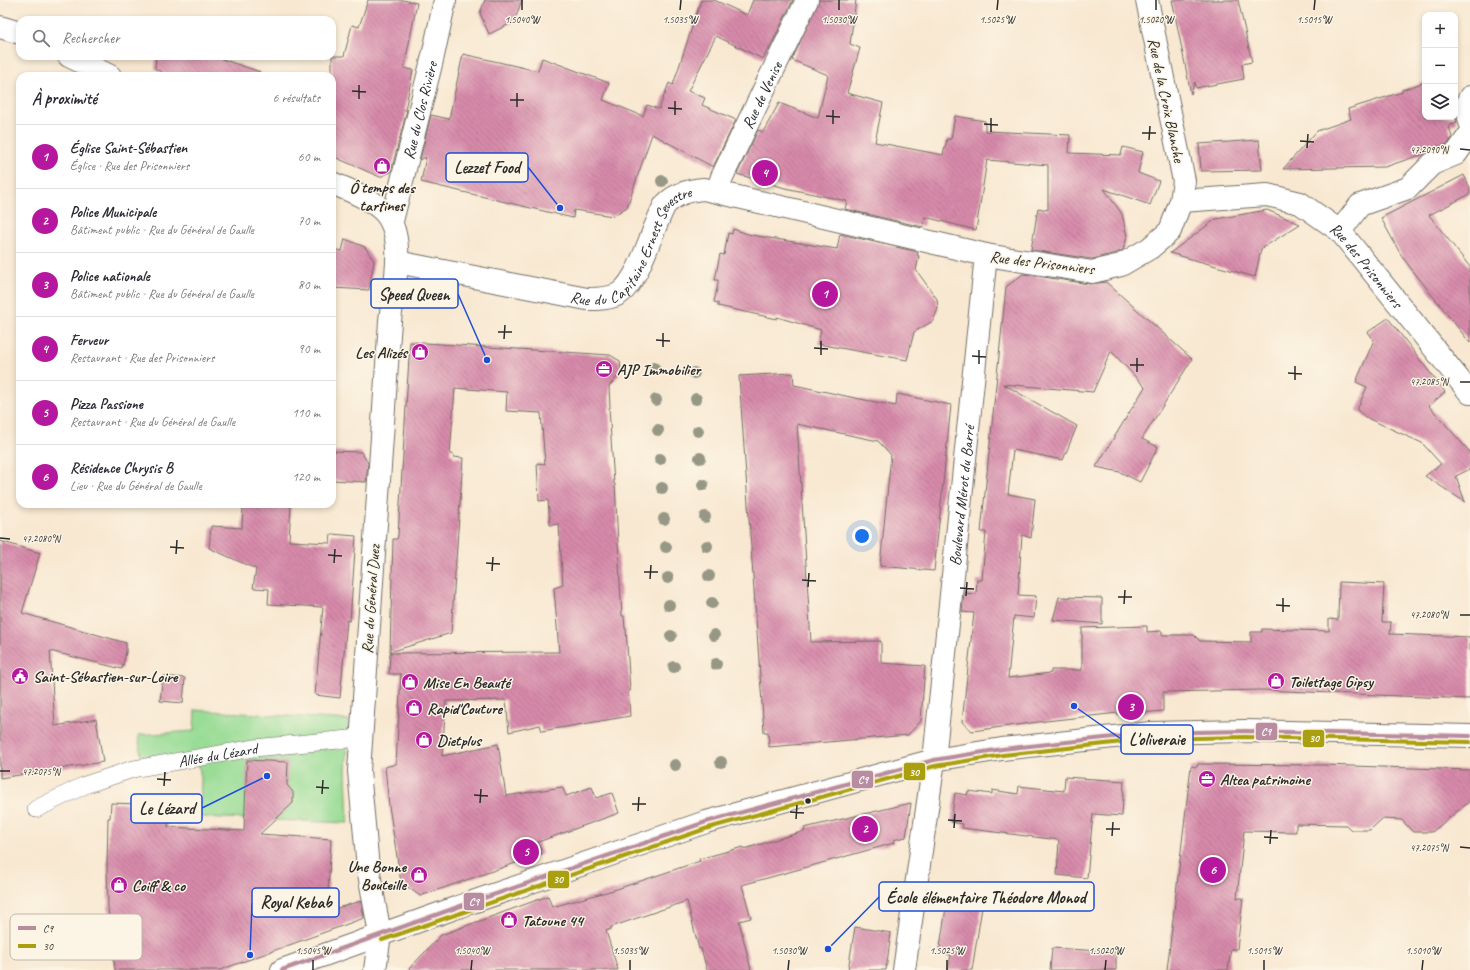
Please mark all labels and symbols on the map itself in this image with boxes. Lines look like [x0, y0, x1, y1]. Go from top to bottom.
text: 1.5040°W [505, 13, 541, 26]
text: 1.5035°W [663, 13, 699, 26]
text: 1.5030°W [822, 13, 858, 26]
text: 1.5025°W [980, 13, 1016, 26]
text: 1.5020°W [1139, 13, 1175, 26]
text: 1.5015°W [1297, 13, 1333, 26]
street label: Rue de la Croix Blanche [1143, 36, 1189, 166]
street label: Rue de Venise [738, 57, 788, 132]
street label: Rue du Clos Rivière [399, 58, 443, 162]
text: 47.2090°N [1410, 143, 1450, 156]
callout: Lezzet Food [446, 153, 528, 182]
shop icon: Ô temps des tartines [372, 156, 392, 176]
text: Lezzet Food [454, 157, 523, 178]
pin: 4 [752, 158, 778, 188]
place label: Ô temps des tartines [349, 178, 416, 216]
street label: Rue du Capitaine Ernest Sevestre [569, 182, 695, 311]
street label: Rue des Prisonniers [1326, 218, 1408, 314]
street label: Rue des Prisonniers [989, 247, 1097, 280]
callout: Speed Queen [371, 279, 458, 308]
pin: 1 [812, 279, 838, 309]
text: Speed Queen [379, 284, 451, 305]
shop icon: Les Alizés [410, 342, 430, 362]
place label: Les Alizés [355, 343, 408, 363]
office icon: AJP Immobilier [594, 359, 614, 379]
place label: AJP Immobilier [617, 360, 703, 380]
text: 47.2085°N [1410, 375, 1450, 388]
street label: Boulevard Mérot du Barré [945, 422, 980, 567]
your location [852, 526, 872, 546]
text: 47.2080°N [22, 532, 62, 545]
street label: Rue du Général Duez [357, 543, 385, 654]
text: 47.2080°N [1410, 608, 1450, 621]
public building icon: Saint-Sébastien-sur-Loire [10, 666, 30, 686]
place label: Saint-Sébastien-sur-Loire [33, 667, 179, 687]
shop icon: Toilettage Gipsy [1266, 671, 1286, 691]
shop icon: Mise En Beauté [400, 672, 420, 692]
place label: Toilettage Gipsy [1289, 672, 1374, 692]
place label: Mise En Beauté [423, 673, 513, 693]
pin: 3 [1118, 692, 1144, 722]
shop icon: Rapid'Couture [404, 698, 424, 718]
place label: Rapid'Couture [427, 699, 503, 719]
line badge: C9 [1255, 722, 1278, 741]
text: C9 [1261, 724, 1272, 738]
callout: L'oliveraie [1121, 725, 1193, 754]
text: L'oliveraie [1129, 729, 1186, 750]
line badge: 30 [1302, 729, 1325, 748]
shop icon: Dietplus [414, 730, 434, 750]
place label: Dietplus [437, 731, 482, 751]
text: 30 [1309, 731, 1320, 745]
street label: Allée du Lézard [177, 738, 262, 772]
line badge: 30 [903, 762, 926, 781]
text: 47.2075°N [22, 765, 62, 778]
text: 30 [909, 765, 920, 779]
office icon: Altea patrimoine [1197, 769, 1217, 789]
line badge: C9 [851, 770, 874, 789]
place label: Altea patrimoine [1220, 770, 1311, 790]
text: C9 [858, 772, 869, 786]
callout: Le Lézard [131, 794, 202, 823]
unlabelled marker [803, 796, 813, 806]
text: Le Lézard [139, 798, 198, 819]
pin: 2 [852, 814, 878, 844]
pin: 5 [513, 837, 539, 867]
text: 47.2075°N [1410, 841, 1450, 854]
pin: 6 [1200, 855, 1226, 885]
place label: Une Bonne Bouteille [348, 857, 408, 895]
shop icon: Une Bonne Bouteille [409, 865, 429, 885]
line badge: 30 [547, 870, 570, 889]
text: 30 [553, 872, 564, 886]
shop icon: Coiff & co [109, 875, 129, 895]
place label: Coiff & co [132, 876, 186, 896]
callout: École élémentaire Théodore Monod [879, 882, 1094, 911]
text: École élémentaire Théodore Monod [886, 887, 1089, 908]
callout: Royal Kebab [252, 888, 339, 917]
text: Royal Kebab [260, 892, 333, 913]
line badge: C9 [463, 892, 485, 911]
text: C9 [469, 894, 480, 908]
shop icon: Tatoune 44 [499, 910, 519, 930]
place label: Tatoune 44 [522, 911, 585, 931]
legend [10, 914, 142, 960]
text: C9 [43, 921, 54, 935]
text: 30 [43, 939, 54, 953]
text: 1.5045°W [296, 944, 332, 957]
text: 1.5040°W [455, 944, 491, 957]
text: 1.5035°W [613, 944, 649, 957]
text: 1.5030°W [772, 944, 808, 957]
text: 1.5025°W [930, 944, 966, 957]
text: 1.5020°W [1089, 944, 1125, 957]
text: 1.5015°W [1247, 944, 1283, 957]
text: 1.5010°W [1406, 944, 1442, 957]

